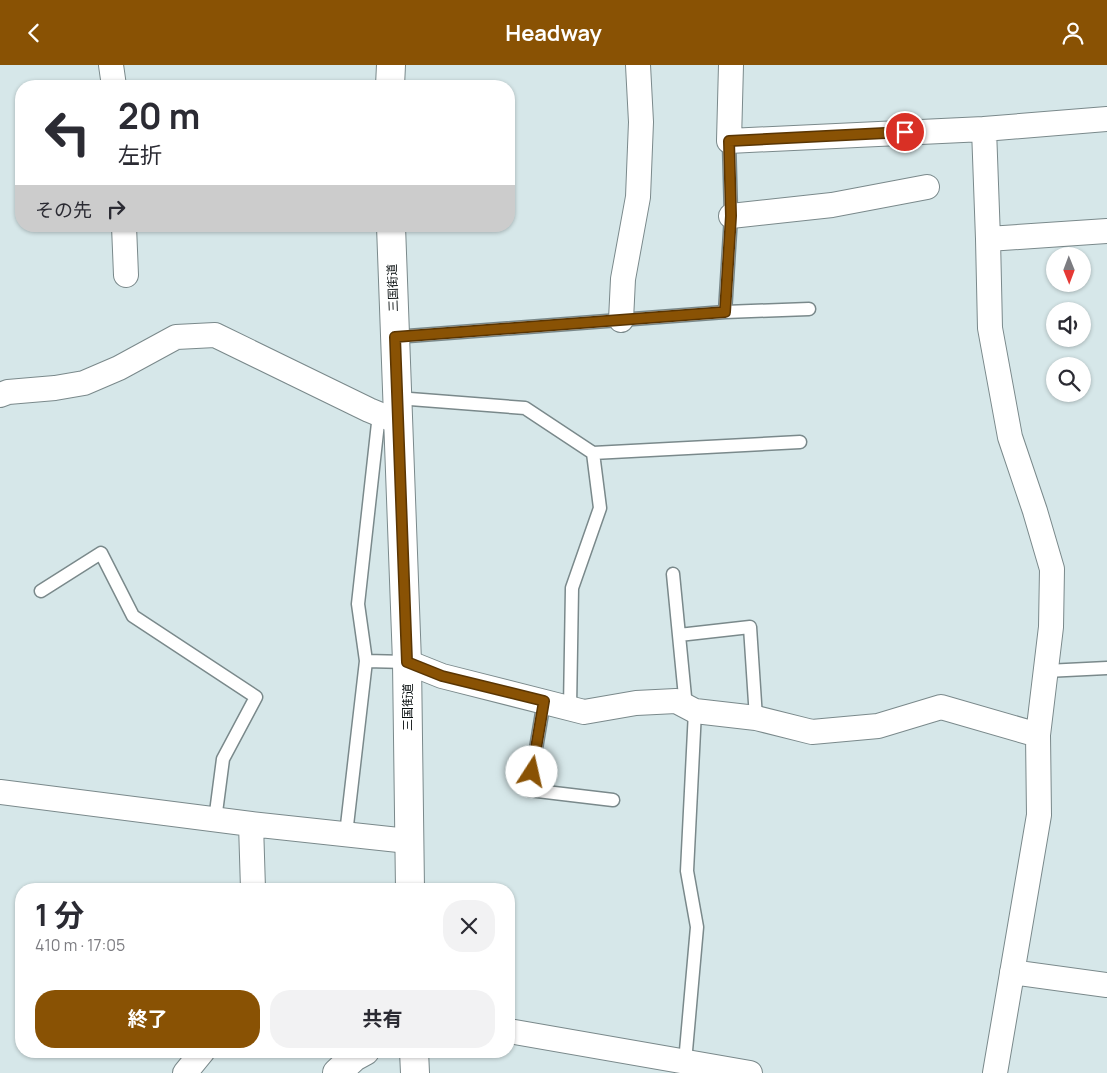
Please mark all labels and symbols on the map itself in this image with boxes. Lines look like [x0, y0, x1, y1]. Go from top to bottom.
pin [884, 111, 926, 153]
north arrow [1046, 247, 1091, 293]
street label: 三国街道 [383, 264, 402, 312]
street label: 三国街道 [399, 683, 416, 731]
position arrow [505, 745, 557, 797]

